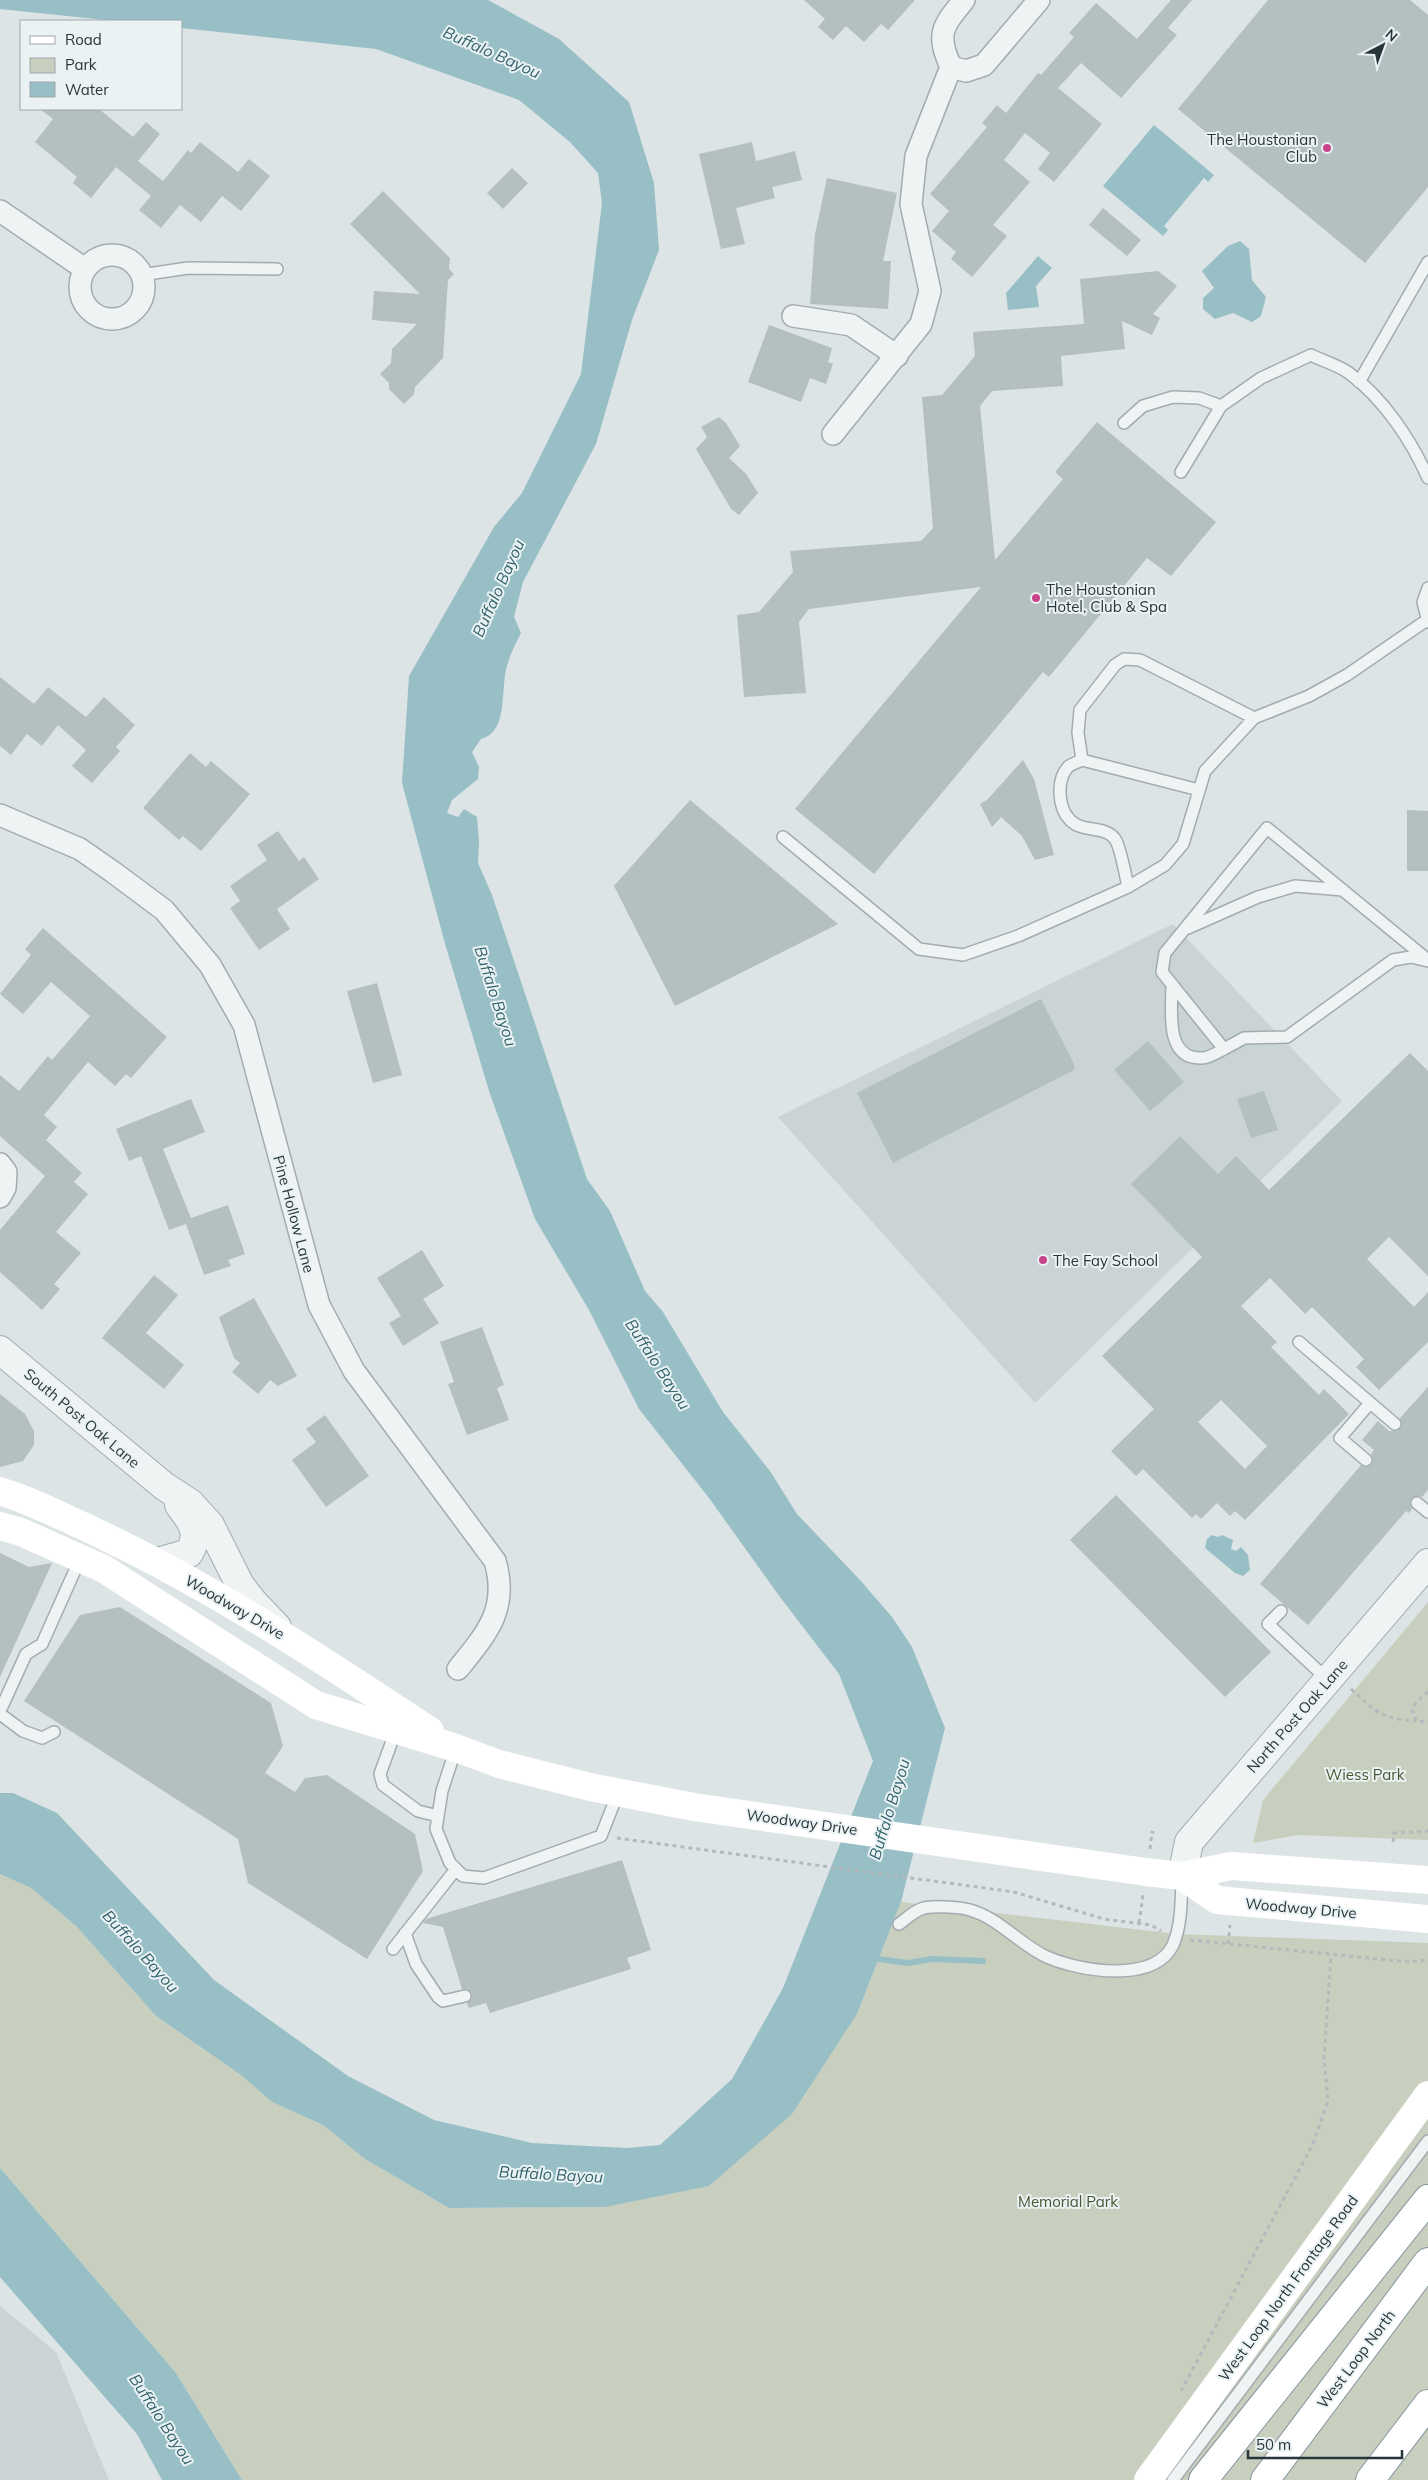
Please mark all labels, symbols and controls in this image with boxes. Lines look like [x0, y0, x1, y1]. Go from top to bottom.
legend [20, 20, 182, 110]
north arrow [1358, 20, 1408, 70]
water label: Buffalo Bayou [440, 22, 544, 82]
text: N [1382, 25, 1401, 45]
text: Road [65, 30, 102, 49]
text: Park [65, 55, 97, 74]
text: Water [65, 80, 109, 99]
place label: The Houstonian Club [1207, 130, 1317, 166]
marker: The Houstonian Club [1321, 142, 1333, 154]
water label: Buffalo Bayou [468, 536, 528, 640]
place label: The Houstonian Hotel, Club & Spa [1046, 580, 1167, 616]
marker: The Houstonian Hotel, Club & Spa [1030, 592, 1042, 604]
water label: Buffalo Bayou [470, 943, 522, 1049]
street label: Pine Hollow Lane [269, 1153, 319, 1275]
place label: The Fay School [1053, 1251, 1158, 1270]
marker: The Fay School [1037, 1254, 1049, 1266]
water label: Buffalo Bayou [621, 1315, 695, 1413]
street label: South Post Oak Lane [20, 1364, 144, 1472]
street label: Woodway Drive [182, 1571, 288, 1643]
street label: North Post Oak Lane [1242, 1655, 1352, 1777]
water label: Buffalo Bayou [864, 1756, 914, 1862]
park label: Wiess Park [1326, 1765, 1405, 1784]
street label: Woodway Drive [745, 1805, 859, 1839]
street label: Woodway Drive [1244, 1894, 1358, 1922]
water label: Buffalo Bayou [99, 1905, 183, 1997]
water label: Buffalo Bayou [498, 2161, 604, 2187]
park label: Memorial Park [1018, 2192, 1118, 2211]
street label: West Loop North Frontage Road [1214, 2192, 1362, 2384]
street label: West Loop North [1313, 2306, 1399, 2412]
water label: Buffalo Bayou [125, 2370, 199, 2468]
scale bar [1248, 2428, 1402, 2460]
text: 50 m [1256, 2435, 1291, 2454]

